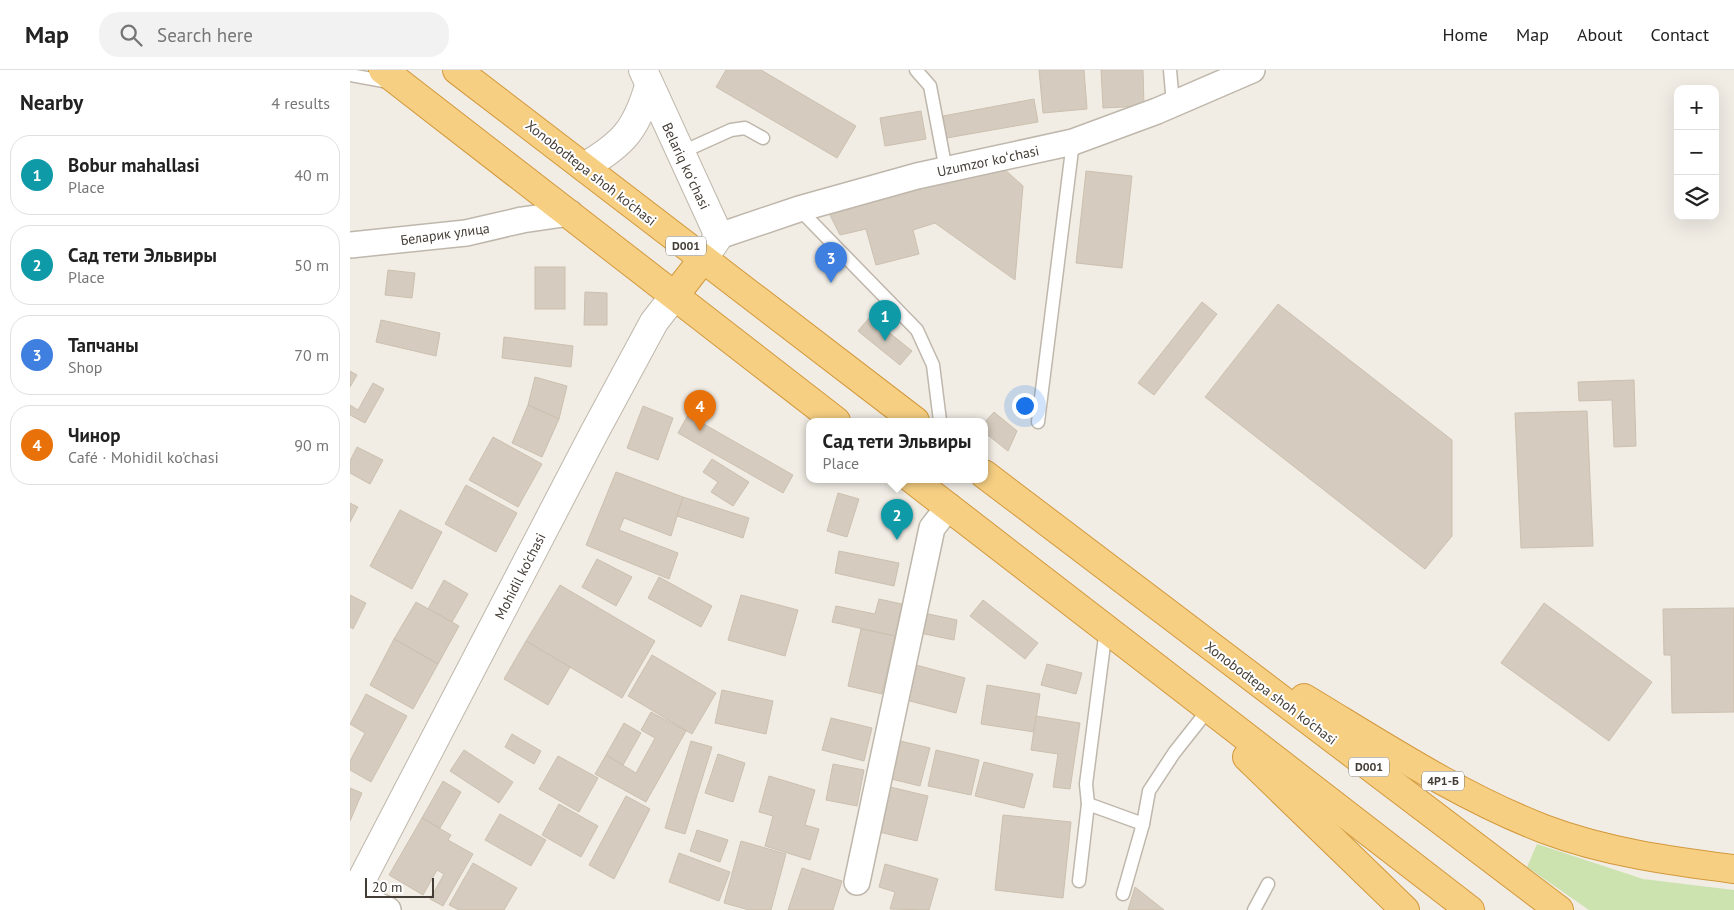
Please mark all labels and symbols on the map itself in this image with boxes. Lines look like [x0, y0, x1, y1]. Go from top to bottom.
street label: Xonobodtepa shoh ko'chasi [522, 116, 660, 230]
street label: Belariq koʻchasi [658, 120, 714, 212]
street label: Uzumzor koʻchasi [935, 141, 1041, 181]
street label: Беларик улица [399, 219, 491, 249]
road number: D001 [666, 237, 706, 256]
pin: 3 [815, 242, 847, 283]
pin: 1 [869, 300, 901, 341]
pin: 4 [684, 390, 716, 431]
your location [1012, 393, 1038, 419]
pin: 2 [881, 499, 913, 540]
street label: Mohidil ko'chasi [491, 530, 549, 622]
street label: Xonobodtepa shoh ko'chasi [1201, 637, 1341, 749]
road number: D001 [1349, 758, 1389, 776]
road number: 4Р1-Б [1422, 771, 1464, 790]
scale bar [365, 875, 434, 898]

